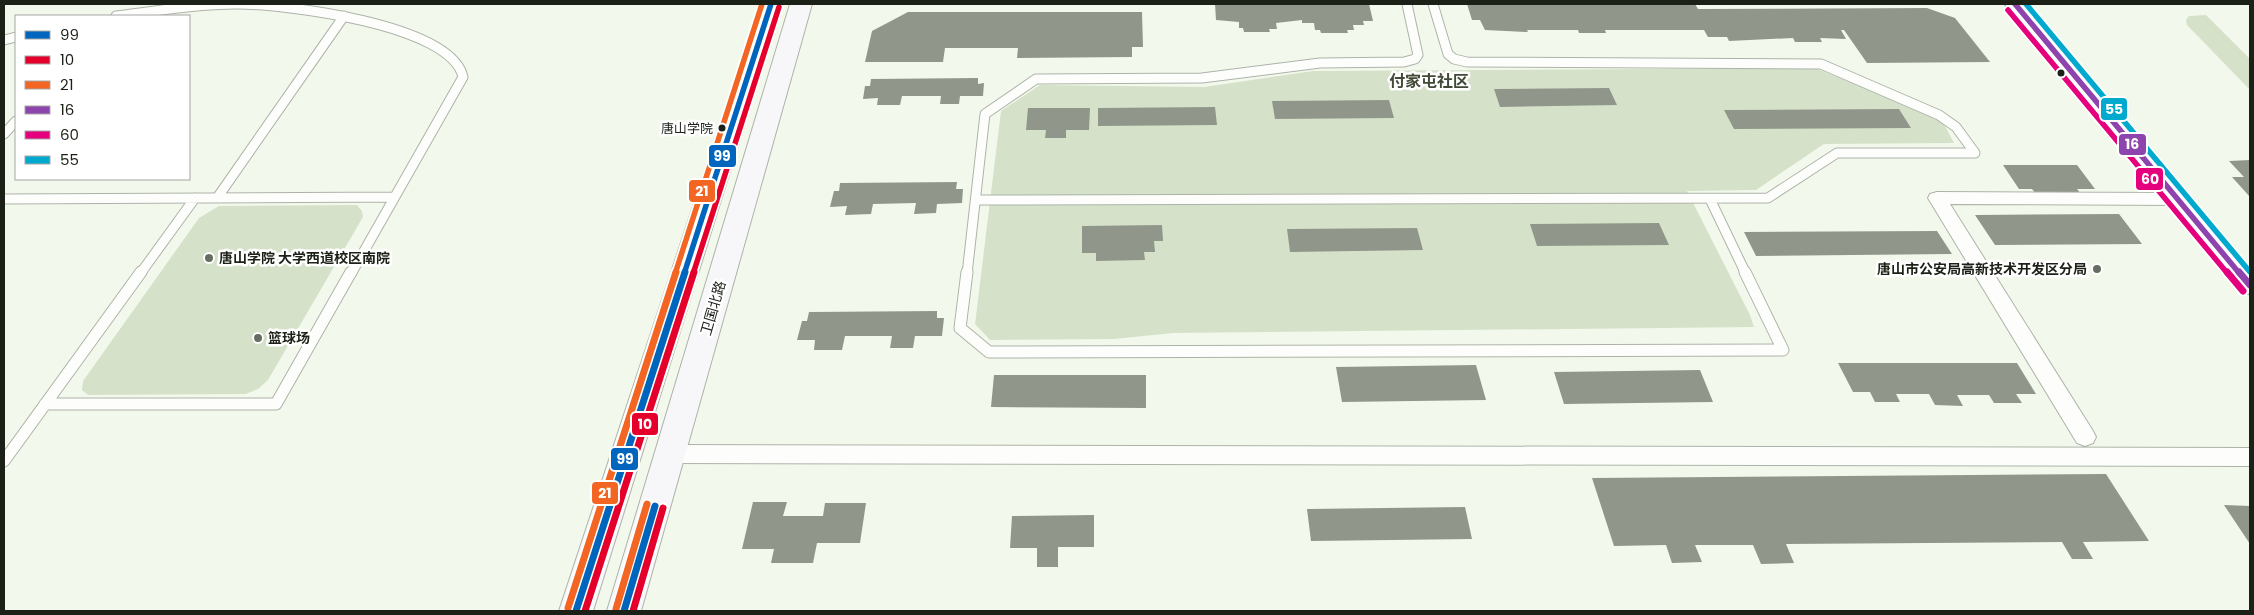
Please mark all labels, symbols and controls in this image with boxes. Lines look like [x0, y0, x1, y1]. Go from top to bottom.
legend [15, 15, 190, 180]
text: 99 [60, 24, 79, 45]
text: 10 [60, 49, 74, 70]
unlabelled marker [2056, 68, 2066, 78]
district label: 付家屯社区 [1389, 70, 1469, 93]
text: 21 [60, 74, 73, 95]
line badge: 55 [2100, 97, 2128, 121]
text: 16 [60, 99, 74, 120]
text: 55 [2105, 99, 2123, 119]
place label: 唐山学院 [661, 119, 713, 138]
marker: 唐山学院 [717, 123, 727, 133]
text: 60 [60, 124, 79, 145]
line badge: 16 [2118, 133, 2147, 156]
text: 16 [2125, 134, 2139, 154]
line badge: 99 [708, 144, 737, 168]
text: 99 [713, 146, 731, 166]
text: 55 [60, 149, 79, 170]
line badge: 60 [2135, 167, 2164, 191]
text: 60 [2141, 169, 2159, 189]
line badge: 21 [688, 179, 716, 203]
text: 21 [695, 181, 709, 201]
place label: 唐山学院 大学西道校区南院 [219, 248, 390, 268]
marker: 唐山学院 大学西道校区南院 [203, 252, 215, 264]
place label: 唐山市公安局高新技术开发区分局 [1877, 259, 2087, 279]
marker: 唐山市公安局高新技术开发区分局 [2091, 263, 2103, 275]
street label: 卫国北路 [696, 278, 730, 338]
place label: 篮球场 [268, 328, 310, 348]
marker: 篮球场 [252, 332, 264, 344]
line badge: 10 [631, 412, 659, 436]
text: 10 [638, 414, 652, 434]
line badge: 99 [610, 447, 639, 471]
text: 99 [616, 449, 634, 469]
line badge: 21 [591, 481, 619, 505]
text: 21 [598, 483, 612, 503]

